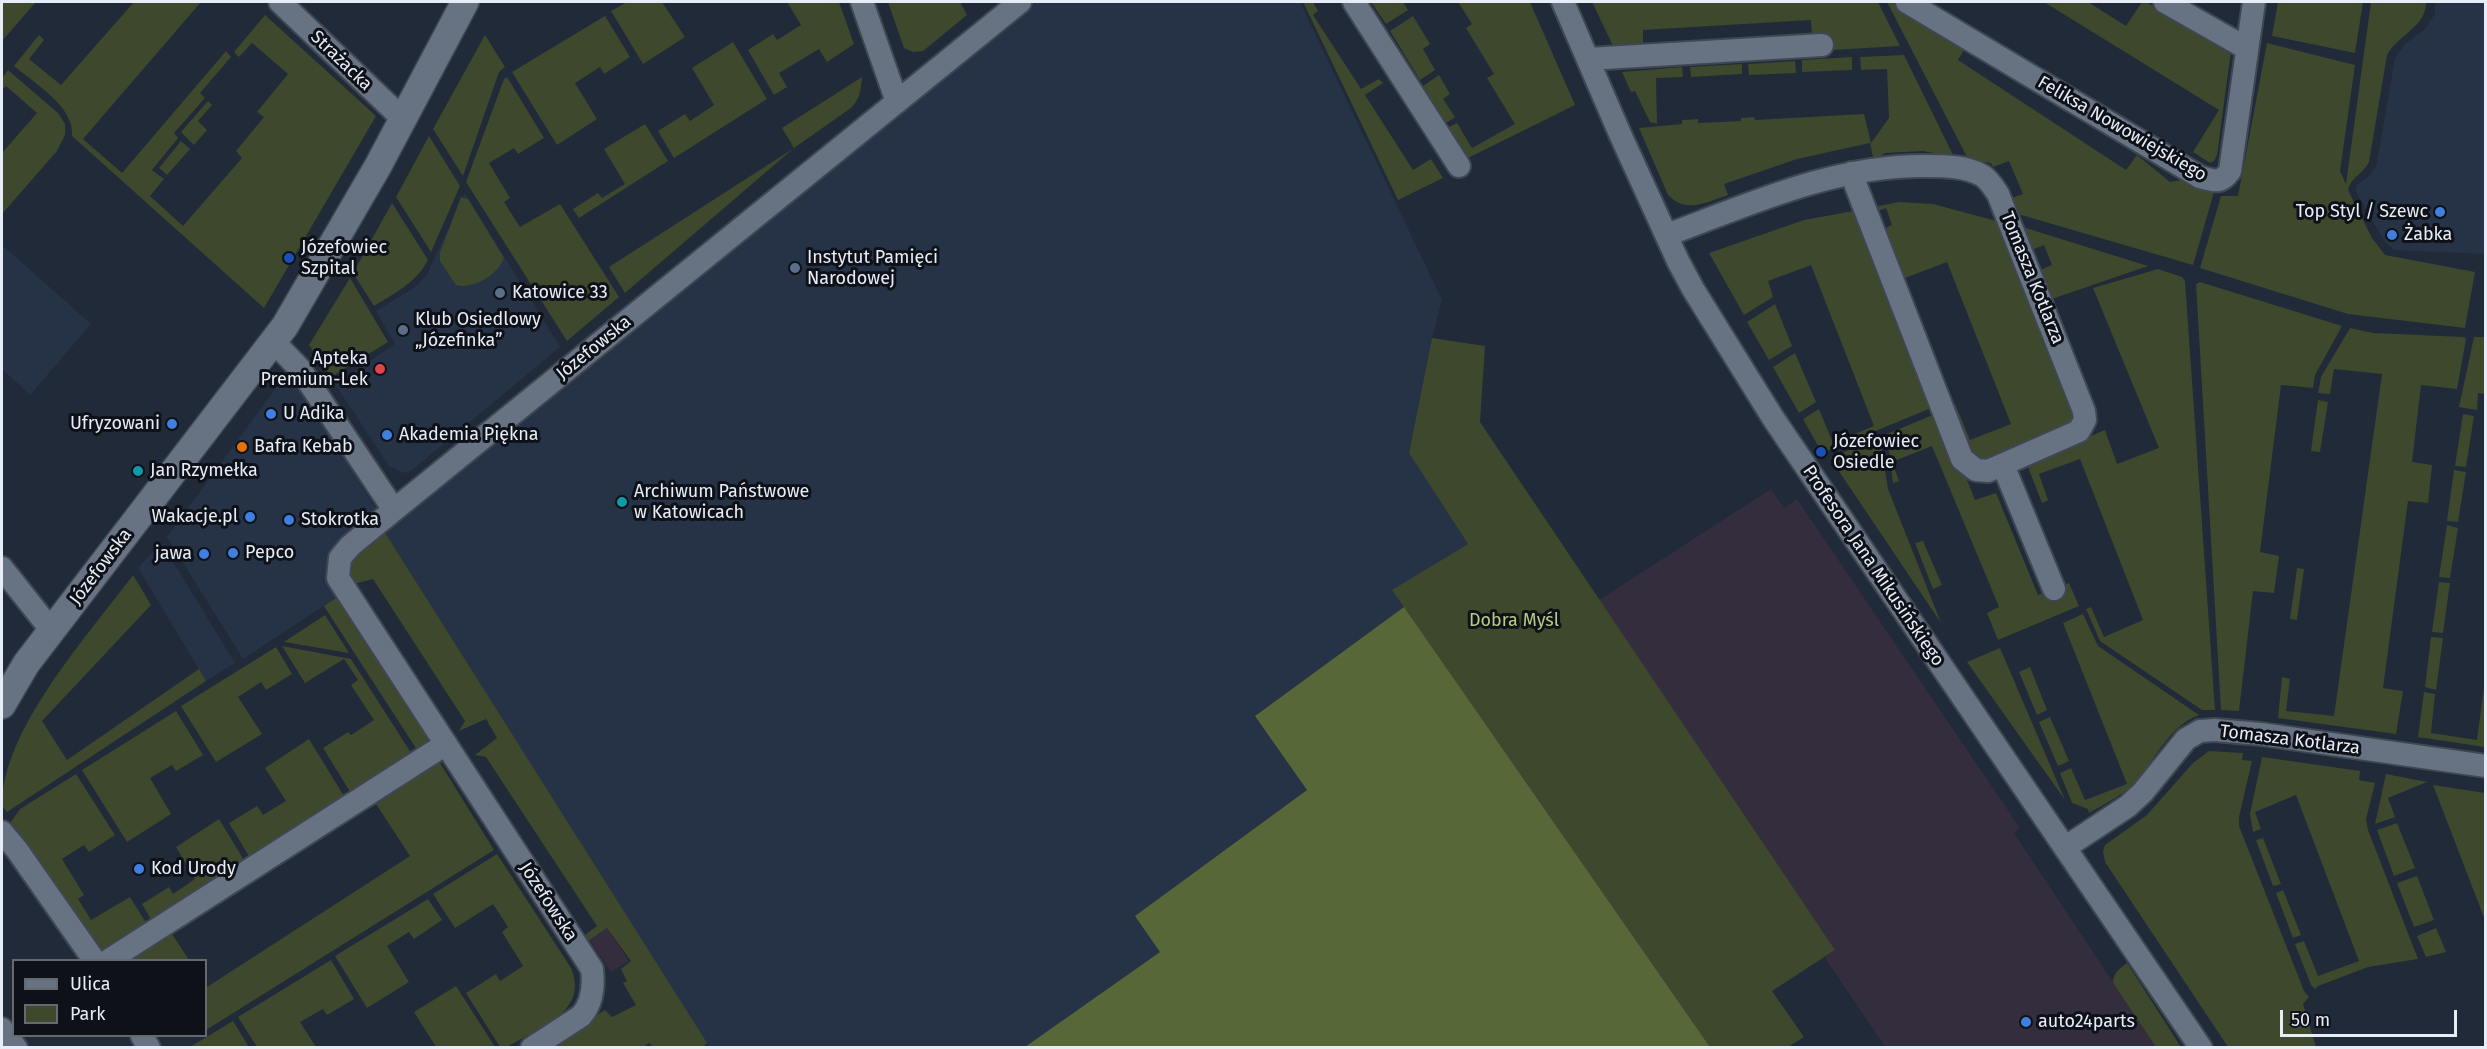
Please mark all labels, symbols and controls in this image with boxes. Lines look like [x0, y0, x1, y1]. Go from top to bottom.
street label: Strażacka [306, 26, 376, 96]
street label: Feliksa Nowowiejskiego [2034, 72, 2210, 186]
place label: Top Styl / Szewc [2296, 201, 2428, 223]
marker: Top Styl / Szewc [2433, 205, 2447, 219]
street label: Tomasza Kotlarza [1996, 209, 2068, 347]
place label: Żabka [2404, 224, 2452, 246]
marker: Żabka [2385, 228, 2399, 242]
place label: Józefowiec Szpital [301, 237, 387, 280]
place label: Instytut Pamięci Narodowej [807, 247, 938, 290]
marker: Józefowiec Szpital [282, 251, 296, 265]
marker: Instytut Pamięci Narodowej [788, 261, 802, 275]
place label: Katowice 33 [512, 282, 608, 304]
marker: Katowice 33 [493, 286, 507, 300]
place label: Klub Osiedlowy „Józefinka” [415, 309, 541, 352]
street label: Józefowska [552, 311, 636, 385]
marker: Klub Osiedlowy „Józefinka” [396, 323, 410, 337]
place label: Apteka Premium-Lek [260, 348, 368, 391]
marker: Apteka Premium-Lek [373, 362, 387, 376]
place label: U Adika [283, 403, 345, 425]
marker: U Adika [264, 407, 278, 421]
place label: Ufryzowani [70, 413, 160, 435]
marker: Ufryzowani [165, 417, 179, 431]
place label: Akademia Piękna [399, 424, 539, 446]
marker: Akademia Piękna [380, 428, 394, 442]
place label: Józefowiec Osiedle [1833, 431, 1919, 474]
place label: Bafra Kebab [254, 436, 353, 458]
marker: Bafra Kebab [235, 440, 249, 454]
marker: Józefowiec Osiedle [1814, 445, 1828, 459]
place label: Jan Rzymełka [150, 460, 258, 482]
street label: Profesora Jana Mikusińskiego [1798, 461, 1948, 671]
marker: Jan Rzymełka [131, 464, 145, 478]
place label: Archiwum Państwowe w Katowicach [634, 481, 809, 524]
marker: Archiwum Państwowe w Katowicach [615, 495, 629, 509]
place label: Wakacje.pl [152, 506, 238, 528]
place label: Stokrotka [301, 509, 379, 531]
marker: Wakacje.pl [243, 510, 257, 524]
marker: Stokrotka [282, 513, 296, 527]
street label: Józefowska [65, 525, 137, 609]
place label: Pepco [245, 542, 294, 564]
place label: jawa [155, 543, 192, 565]
marker: Pepco [226, 546, 240, 560]
marker: jawa [197, 547, 211, 561]
park label: Dobra Myśl [1469, 610, 1559, 632]
street label: Tomasza Kotlarza [2219, 721, 2361, 759]
place label: Kod Urody [151, 858, 236, 880]
street label: Józefowska [514, 858, 582, 946]
marker: Kod Urody [132, 862, 146, 876]
legend [12, 959, 207, 1037]
text: Ulica [70, 973, 110, 995]
scale bar [2283, 998, 2460, 1036]
text: Park [70, 1003, 105, 1025]
text: 50 m [2291, 1009, 2330, 1031]
place label: auto24parts [2038, 1011, 2135, 1033]
marker: auto24parts [2019, 1015, 2033, 1029]

